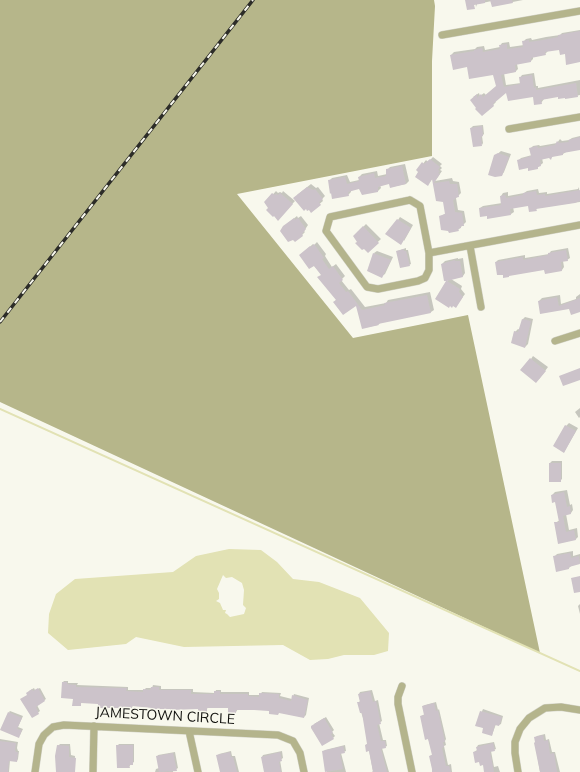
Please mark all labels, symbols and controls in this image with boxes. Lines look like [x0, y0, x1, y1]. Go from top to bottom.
street label: JAMESTOWN CIRCLE [95, 704, 235, 728]

